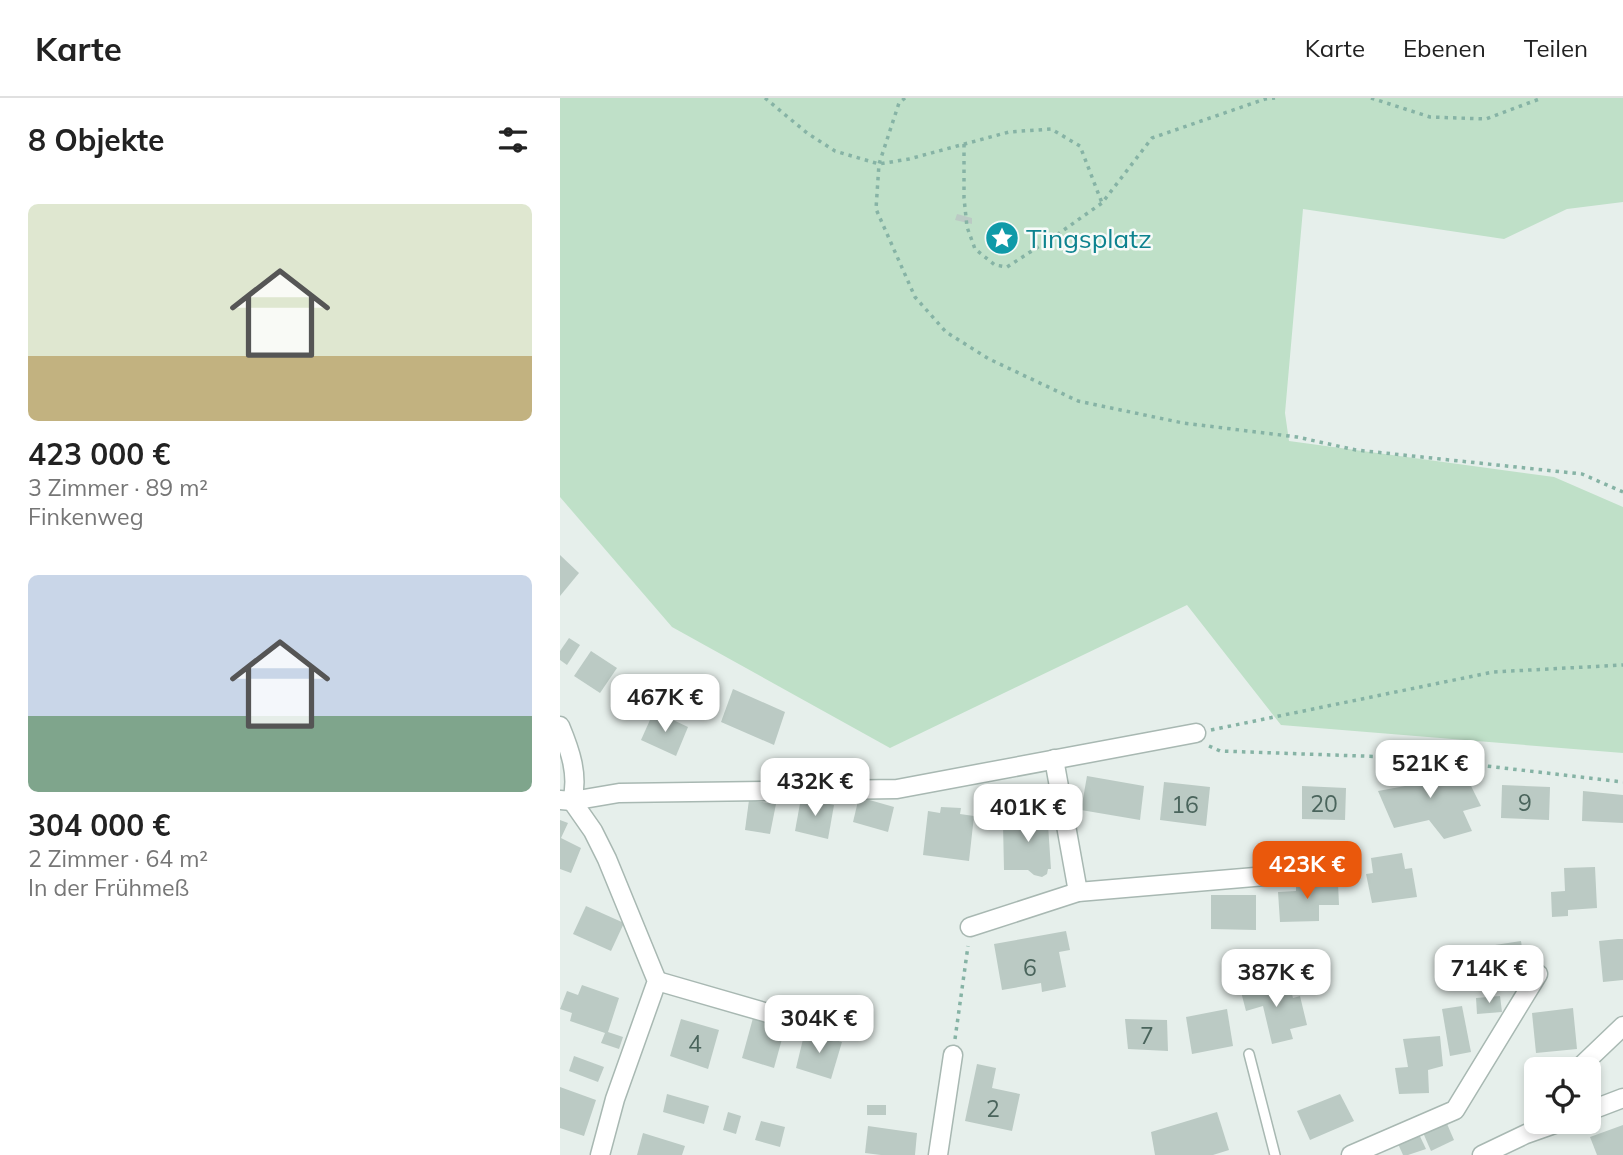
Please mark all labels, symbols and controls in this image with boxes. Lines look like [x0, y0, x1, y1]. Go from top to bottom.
text: Karte [35, 28, 122, 69]
text: Karte [1305, 33, 1365, 63]
text: Ebenen [1403, 33, 1486, 63]
text: Teilen [1524, 33, 1588, 63]
text: 8 Objekte [28, 121, 164, 159]
icon: filters [494, 121, 532, 159]
place icon: Tingsplatz [983, 219, 1021, 257]
place label: Tingsplatz [1026, 222, 1152, 255]
icon: home [217, 250, 343, 376]
text: 423 000 € [28, 435, 170, 473]
text: 3 Zimmer · 89 m² [28, 473, 208, 502]
text: Finkenweg [28, 502, 144, 531]
icon: home [217, 621, 343, 747]
pin: 467K € [608, 674, 722, 734]
text: 467K € [627, 682, 703, 711]
pin: 521K € [1373, 740, 1487, 800]
text: 521K € [1392, 748, 1468, 777]
pin: 432K € [758, 758, 872, 818]
text: 432K € [777, 766, 853, 795]
pin: 401K € [971, 784, 1085, 844]
house number: 9 [1518, 788, 1532, 817]
house number: 20 [1310, 789, 1338, 818]
house number: 16 [1171, 790, 1199, 819]
text: 401K € [990, 792, 1066, 821]
text: 304 000 € [28, 806, 170, 844]
pin: 423K € [1250, 842, 1364, 901]
text: 2 Zimmer · 64 m² [28, 844, 208, 873]
text: 423K € [1269, 849, 1345, 878]
text: In der Frühmeß [28, 873, 189, 902]
pin: 714K € [1432, 946, 1546, 1005]
pin: 387K € [1219, 950, 1333, 1009]
house number: 6 [1023, 953, 1037, 982]
text: 714K € [1451, 953, 1527, 982]
text: 387K € [1238, 957, 1314, 986]
pin: 304K € [762, 996, 876, 1055]
text: 304K € [781, 1003, 857, 1032]
house number: 7 [1140, 1021, 1154, 1050]
house number: 4 [688, 1029, 702, 1058]
map controls [1524, 1057, 1601, 1134]
button: locate [1524, 1057, 1601, 1134]
house number: 2 [986, 1094, 1000, 1123]

